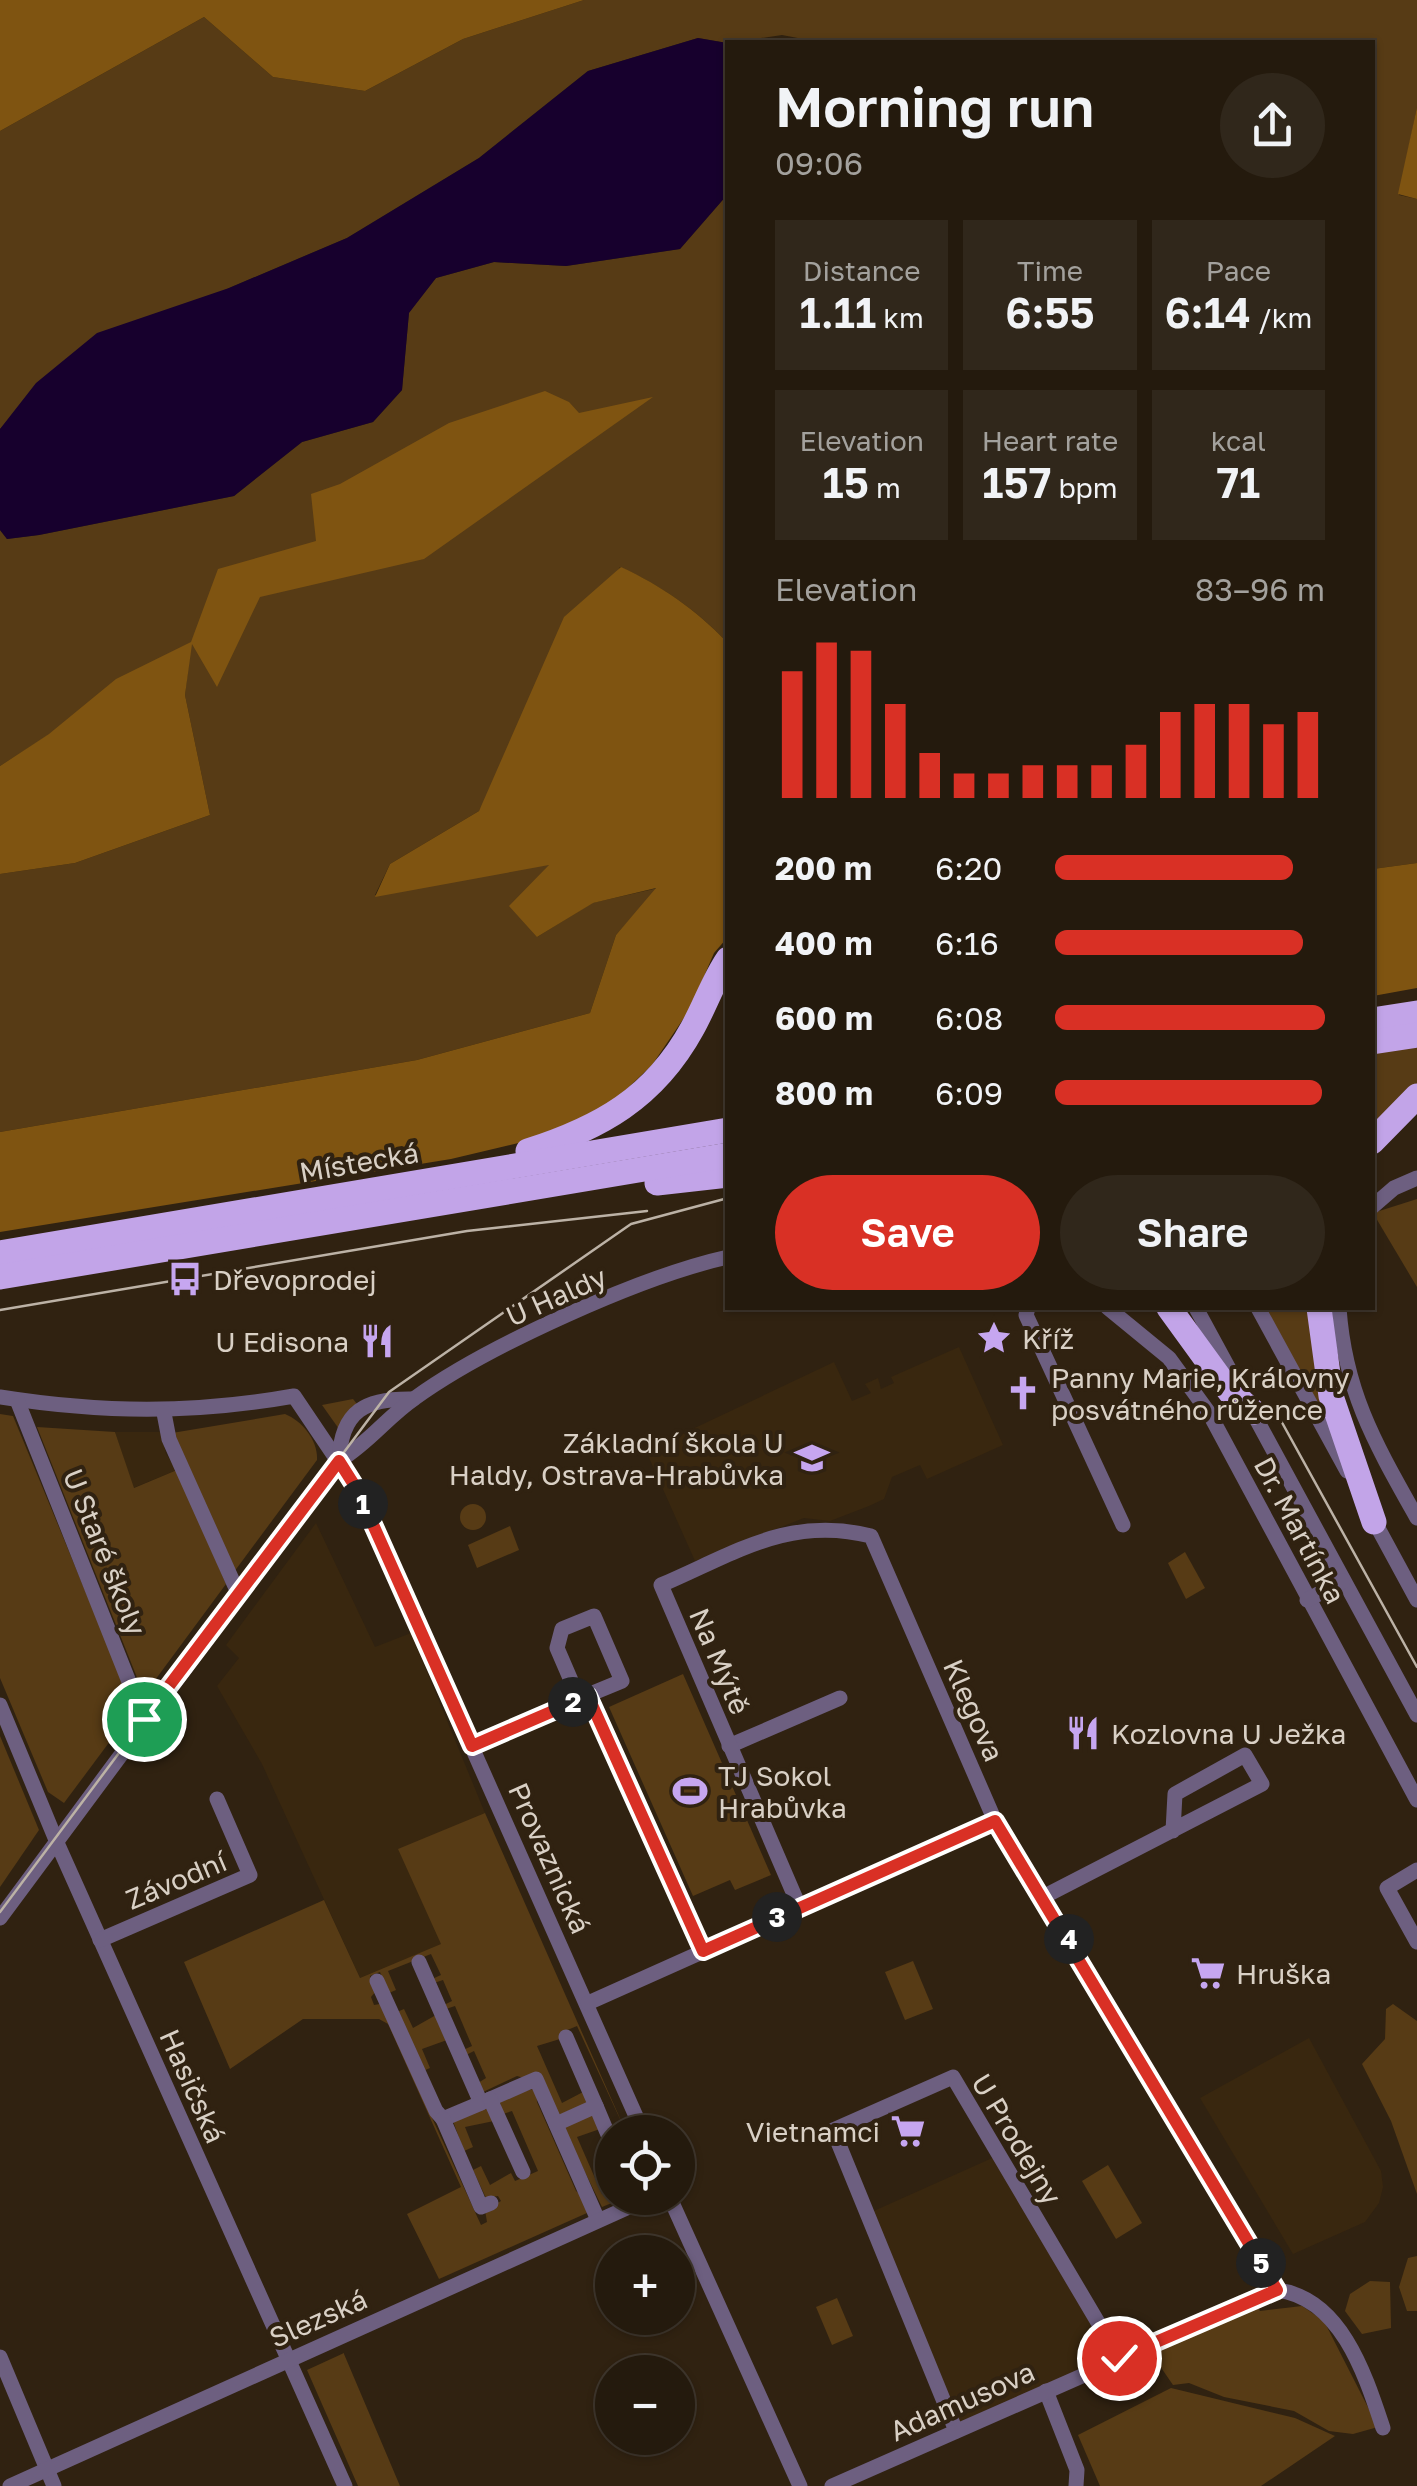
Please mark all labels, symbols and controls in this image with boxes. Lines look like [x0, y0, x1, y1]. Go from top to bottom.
text: Morning run [775, 73, 1094, 139]
button: share [1220, 73, 1325, 178]
text: 09:06 [775, 144, 863, 182]
text: Distance [803, 254, 921, 287]
text: Time [1017, 254, 1083, 287]
text: Pace [1206, 254, 1271, 287]
text: 1.11 [800, 287, 876, 337]
text: 6:55 [1005, 287, 1095, 337]
text: 6:14 [1164, 287, 1251, 337]
text: km [876, 301, 924, 334]
text: /km [1251, 301, 1312, 334]
text: Elevation [799, 424, 924, 457]
text: Heart rate [982, 424, 1118, 457]
text: kcal [1211, 424, 1266, 457]
text: 15 [823, 457, 869, 507]
text: 157 [982, 457, 1051, 507]
text: 71 [1216, 457, 1260, 507]
text: m [869, 471, 901, 504]
text: bpm [1051, 471, 1118, 504]
text: Elevation [775, 570, 917, 608]
text: 83–96 m [1195, 570, 1325, 608]
text: 200 m [775, 849, 872, 887]
text: 6:20 [935, 849, 1002, 887]
text: 400 m [775, 924, 873, 962]
text: 6:16 [935, 924, 999, 962]
text: 600 m [775, 999, 873, 1037]
text: 6:08 [935, 999, 1003, 1037]
text: 800 m [775, 1074, 873, 1112]
text: 6:09 [935, 1074, 1003, 1112]
street label: Místecká [297, 1135, 421, 1189]
button: Save [775, 1175, 1040, 1290]
button: Share [1060, 1175, 1325, 1290]
street label: U Haldy [501, 1259, 611, 1333]
bus stop icon: Dřevoprodej [166, 1260, 204, 1298]
place label: Dřevoprodej [213, 1263, 377, 1296]
place icon: Kříž [975, 1319, 1013, 1357]
restaurant icon: U Edisona [358, 1322, 396, 1360]
place label: Kříž [1022, 1322, 1074, 1355]
place label: U Edisona [215, 1325, 349, 1358]
place label: Panny Marie, Královny posvátného růžence [1051, 1361, 1350, 1426]
church icon: Panny Marie, Královny posvátného růžence [1004, 1374, 1042, 1412]
place label: Základní škola U Haldy, Ostrava-Hrabůvka [449, 1426, 784, 1491]
school or university icon: Základní škola U Haldy, Ostrava-Hrabůvka [793, 1439, 831, 1477]
street label: Dr. Martínka [1248, 1451, 1352, 1609]
street label: U Staré školy [57, 1464, 154, 1640]
pin: 1 [338, 1479, 388, 1529]
text: 1 [356, 1487, 370, 1520]
street label: Na Mýtě [683, 1603, 757, 1719]
street label: Klegova [937, 1654, 1011, 1766]
pin [102, 1677, 187, 1762]
pin: 2 [548, 1677, 598, 1727]
text: 2 [564, 1685, 582, 1718]
icon: arrive [117, 1692, 172, 1747]
restaurant icon: Kozlovna U Ježka [1064, 1714, 1102, 1752]
place label: Kozlovna U Ježka [1111, 1717, 1346, 1750]
place label: TJ Sokol Hrabůvka [718, 1759, 847, 1824]
sports icon: TJ Sokol Hrabůvka [671, 1772, 709, 1810]
street label: Provaznická [502, 1778, 598, 1938]
street label: Závodní [121, 1844, 233, 1916]
pin: 3 [752, 1892, 802, 1942]
text: 3 [768, 1900, 786, 1933]
pin: 4 [1044, 1914, 1094, 1964]
text: 4 [1060, 1922, 1078, 1955]
supermarket icon: Hruška [1189, 1954, 1227, 1992]
place label: Hruška [1236, 1957, 1331, 1990]
street label: Hasičská [153, 2024, 233, 2148]
street label: U Prodejny [965, 2068, 1069, 2211]
supermarket icon: Vietnamci [889, 2112, 927, 2150]
map controls [595, 2115, 695, 2455]
button: locate [595, 2115, 695, 2215]
place label: Vietnamci [746, 2115, 880, 2148]
button: + [595, 2235, 695, 2335]
pin: 5 [1236, 2238, 1286, 2288]
text: 5 [1252, 2246, 1270, 2279]
street label: Slezská [264, 2282, 372, 2354]
pin [1077, 2316, 1162, 2401]
icon: check [1092, 2331, 1147, 2386]
street label: Adamusova [884, 2354, 1040, 2448]
button: − [595, 2355, 695, 2455]

